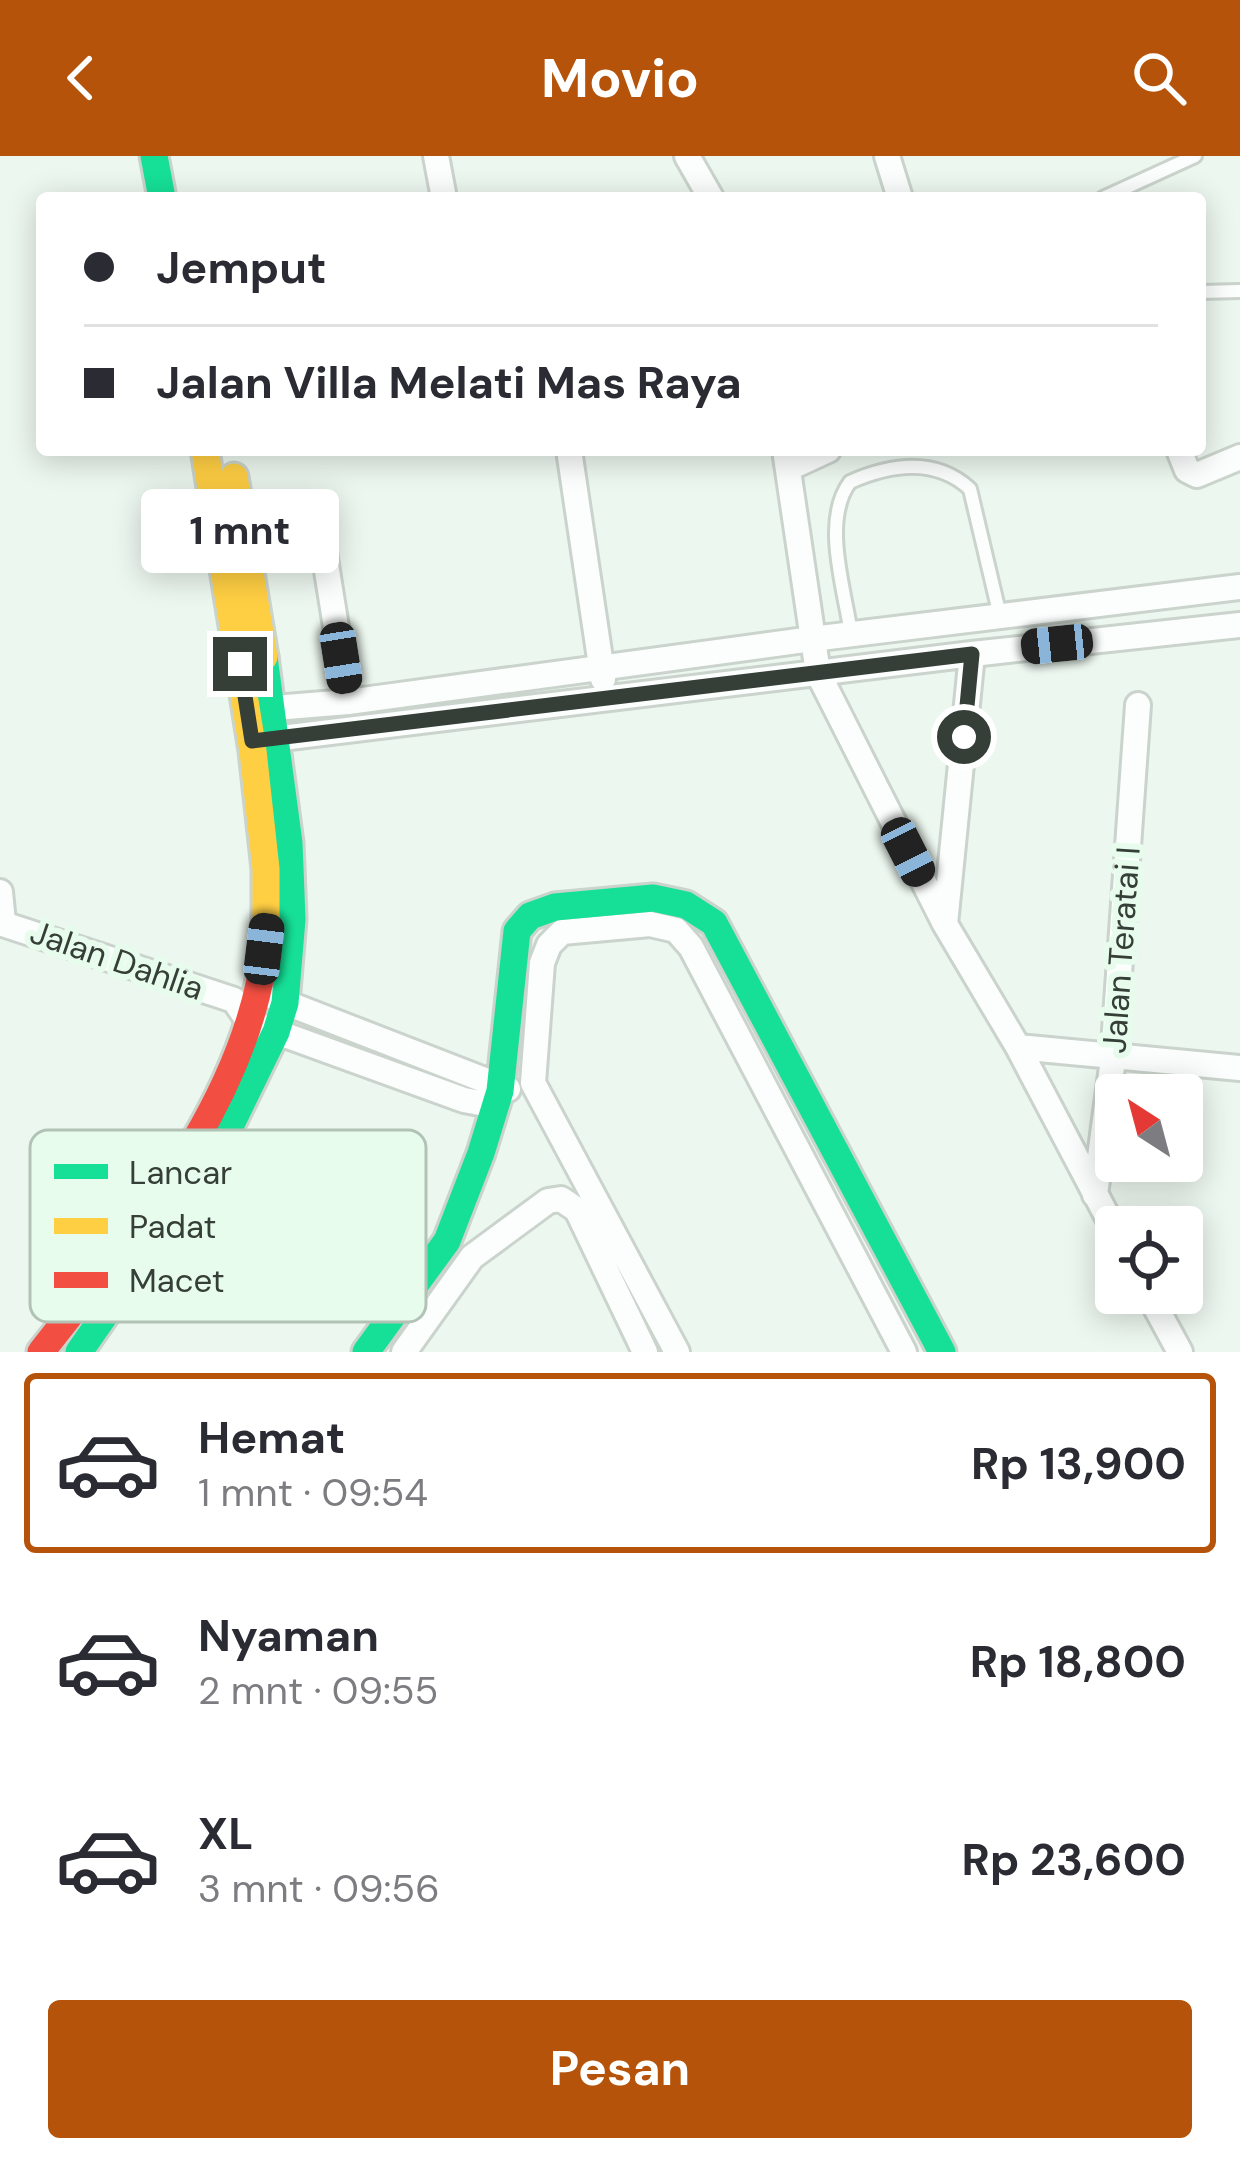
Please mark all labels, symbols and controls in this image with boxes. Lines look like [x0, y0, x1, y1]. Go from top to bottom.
text: Movio [541, 43, 699, 114]
icon: back [48, 45, 114, 111]
icon: search [1126, 45, 1192, 111]
text: Jemput [156, 238, 326, 297]
text: Jalan Villa Melati Mas Raya [156, 353, 742, 412]
callout: 1 mnt [141, 490, 339, 574]
text: 1 mnt [189, 505, 291, 556]
car [318, 620, 364, 696]
car [1019, 622, 1095, 666]
route end [213, 637, 267, 691]
route start [937, 710, 991, 764]
car [876, 812, 940, 892]
street label: Jalan Teratai I [1092, 845, 1150, 1055]
street label: Jalan Dahlia [25, 910, 209, 1010]
car [242, 911, 286, 987]
north arrow [1095, 1074, 1203, 1182]
map controls [1095, 1074, 1203, 1314]
legend [30, 1130, 426, 1322]
text: Lancar [129, 1151, 232, 1194]
text: Padat [129, 1205, 216, 1248]
button: locate [1095, 1206, 1203, 1314]
text: Macet [129, 1259, 225, 1302]
text: Hemat [198, 1408, 345, 1467]
icon: car [54, 1409, 162, 1517]
text: Rp 13,900 [971, 1434, 1186, 1493]
text: 1 mnt · 09:54 [198, 1467, 428, 1518]
text: Nyaman [198, 1606, 379, 1665]
icon: car [54, 1607, 162, 1715]
text: Rp 18,800 [970, 1632, 1186, 1691]
text: 2 mnt · 09:55 [198, 1665, 438, 1716]
text: XL [198, 1804, 253, 1863]
icon: car [54, 1805, 162, 1913]
text: Rp 23,600 [961, 1830, 1186, 1889]
text: 3 mnt · 09:56 [198, 1863, 440, 1914]
button: Pesan [48, 2000, 1192, 2138]

